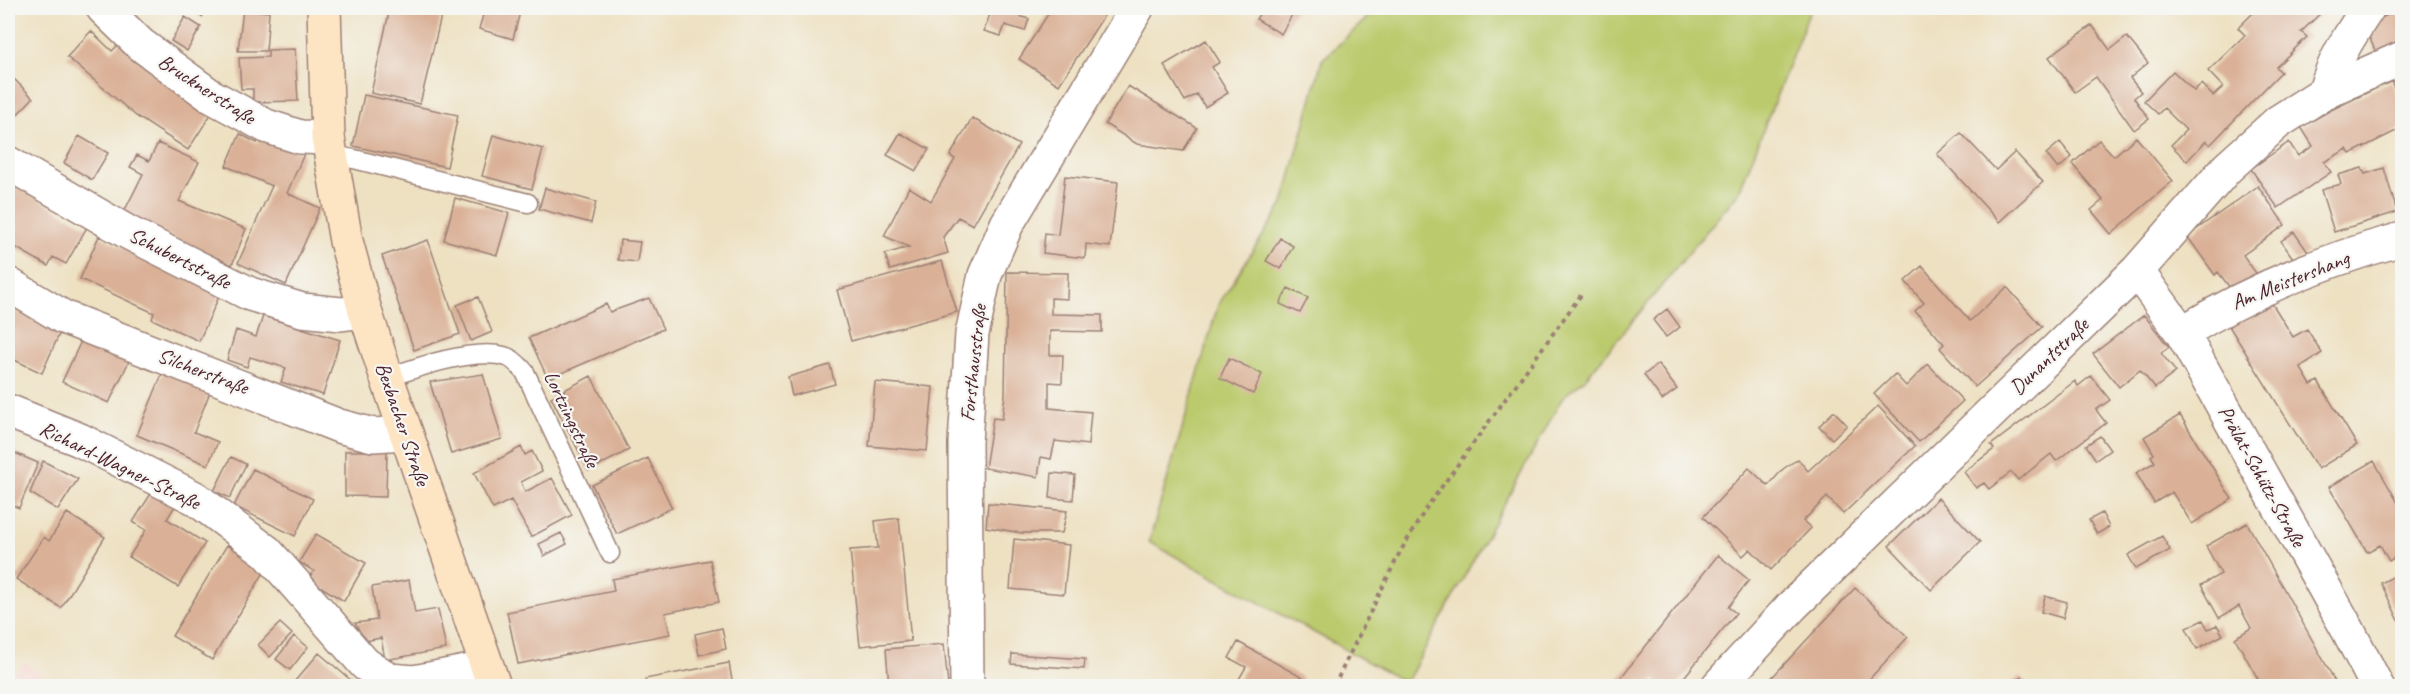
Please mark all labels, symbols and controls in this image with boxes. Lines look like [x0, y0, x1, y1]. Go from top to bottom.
street label: Brucknerstraße [154, 48, 262, 131]
street label: Schubertstraße [125, 221, 237, 296]
street label: Am Meistershang [2227, 244, 2354, 315]
street label: Forsthausstraße [954, 301, 992, 423]
street label: Dunantstraße [2004, 311, 2095, 400]
street label: Silcherstraße [154, 342, 254, 401]
street label: Bexbacher Straße [370, 359, 437, 491]
street label: Lortzingstraße [538, 366, 607, 473]
street label: Prälat-Schütz-Straße [2212, 401, 2313, 553]
street label: Richard-Wagner-Straße [36, 415, 206, 516]

